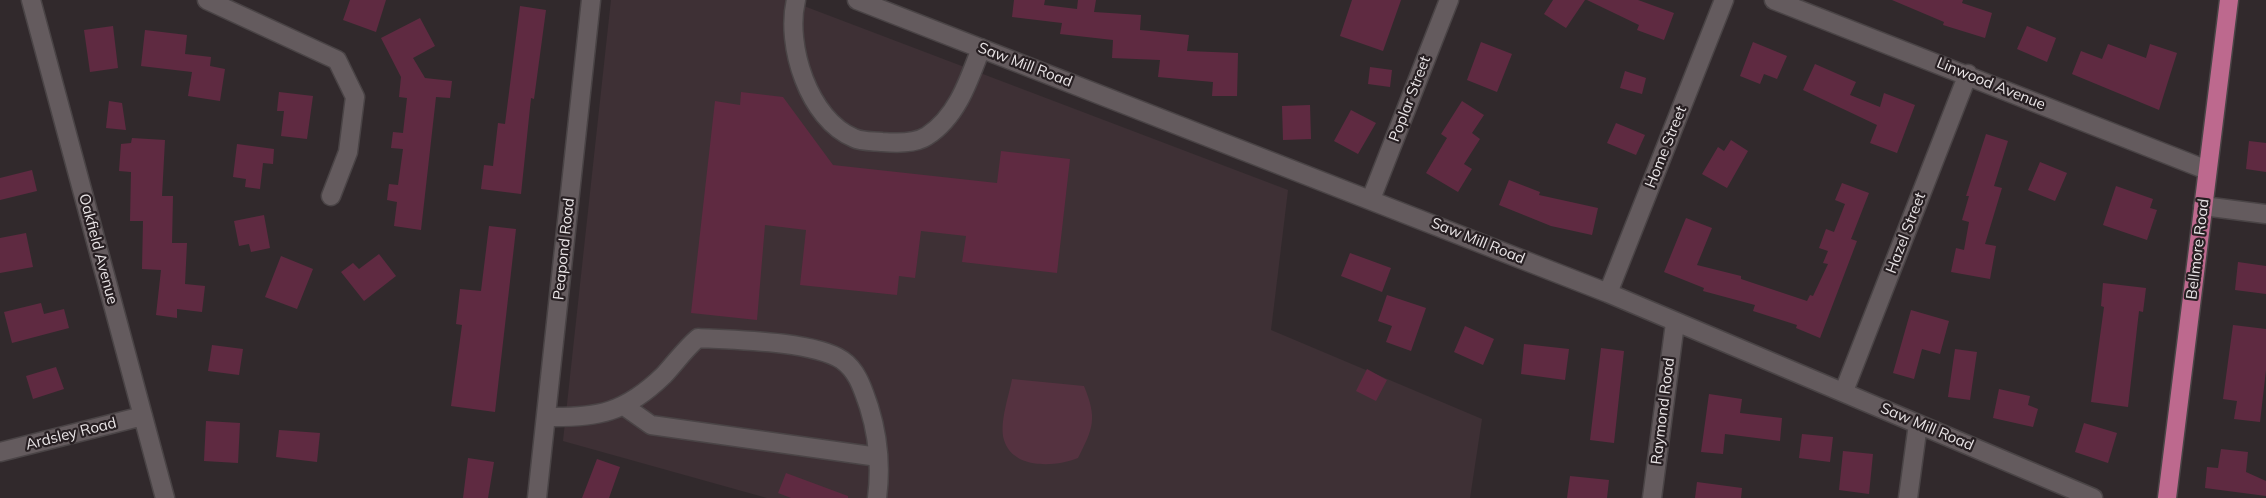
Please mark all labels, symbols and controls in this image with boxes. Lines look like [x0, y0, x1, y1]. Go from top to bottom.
street label: Saw Mill Road [975, 39, 1075, 91]
street label: Poplar Street [1385, 54, 1435, 144]
street label: Linwood Avenue [1934, 54, 2048, 114]
street label: Home Street [1641, 103, 1691, 191]
street label: Hazel Street [1882, 190, 1930, 276]
street label: Oakfield Avenue [75, 192, 121, 306]
street label: Peapond Road [550, 197, 578, 301]
street label: Bellmore Road [2183, 198, 2213, 300]
street label: Saw Mill Road [1429, 214, 1527, 268]
street label: Raymond Road [1648, 357, 1678, 465]
street label: Saw Mill Road [1878, 399, 1976, 455]
street label: Ardsley Road [24, 414, 118, 454]

